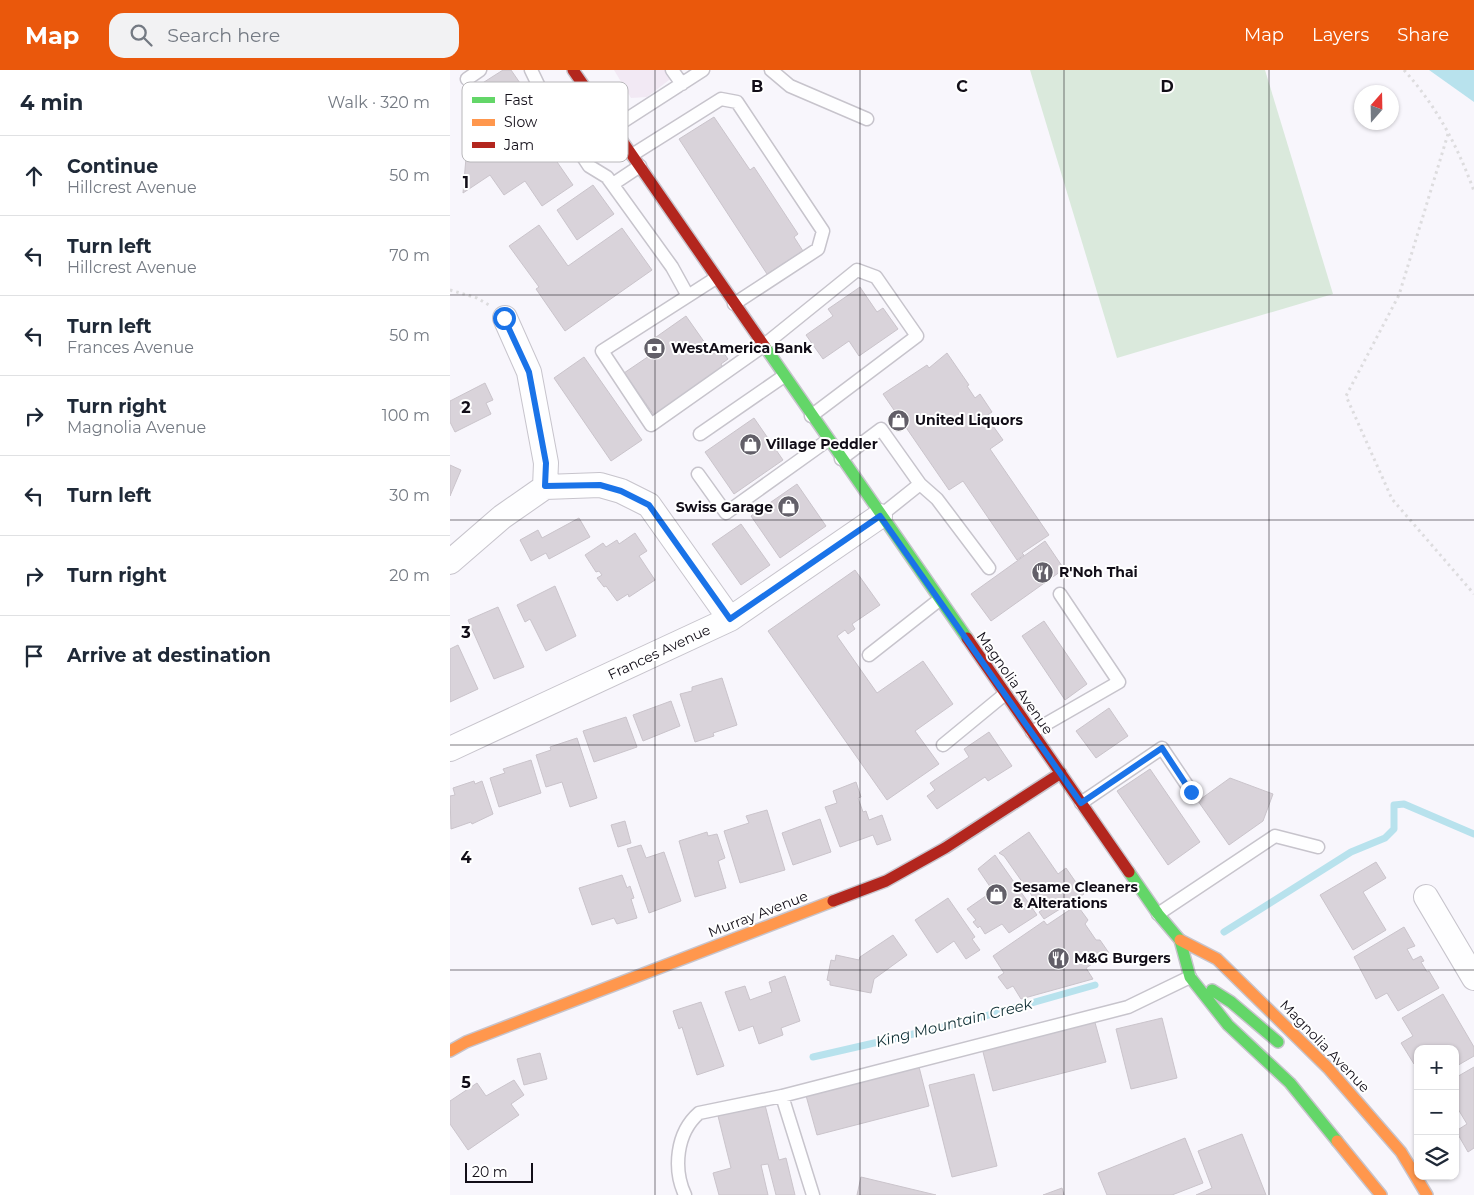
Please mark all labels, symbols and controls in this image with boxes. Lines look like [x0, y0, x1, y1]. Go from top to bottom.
search box [109, 13, 459, 58]
text: Map [25, 21, 79, 50]
icon: search [127, 21, 155, 49]
text: Search here [167, 24, 280, 47]
text: Map [1244, 24, 1284, 46]
text: Layers [1312, 24, 1369, 46]
text: Share [1397, 24, 1449, 46]
text: B [751, 77, 763, 96]
text: C [956, 77, 968, 96]
text: D [1160, 77, 1174, 96]
legend [462, 82, 628, 162]
north arrow [1354, 85, 1399, 130]
text: 4 min [20, 90, 83, 115]
text: Fast [504, 91, 534, 109]
text: Walk · 320 m [328, 93, 430, 112]
text: Slow [504, 113, 538, 131]
text: Jam [503, 136, 534, 154]
text: Continue [67, 155, 158, 178]
icon: ahead [20, 162, 48, 190]
text: 50 m [389, 166, 430, 185]
text: 1 [463, 173, 469, 192]
text: Hillcrest Avenue [67, 178, 197, 197]
text: Turn left [67, 235, 152, 258]
icon: left [20, 242, 48, 270]
text: 70 m [389, 246, 430, 265]
text: Hillcrest Avenue [67, 258, 197, 277]
route start [493, 307, 516, 330]
text: Turn left [67, 315, 152, 338]
icon: left [20, 322, 48, 350]
text: 50 m [389, 326, 430, 345]
bank icon: WestAmerica Bank [643, 336, 667, 360]
text: Frances Avenue [67, 338, 194, 357]
place label: WestAmerica Bank [671, 339, 813, 357]
text: Turn right [67, 395, 167, 418]
text: 2 [461, 398, 471, 417]
icon: right [20, 402, 48, 430]
text: 100 m [382, 406, 430, 425]
shop icon: United Liquors [887, 408, 911, 432]
place label: United Liquors [915, 411, 1023, 429]
text: Magnolia Avenue [67, 418, 206, 437]
shop icon: Village Peddler [738, 432, 762, 456]
place label: Village Peddler [765, 435, 878, 453]
icon: left [20, 482, 48, 510]
text: Turn left [67, 484, 152, 507]
text: 30 m [389, 486, 430, 505]
shop icon: Swiss Garage [777, 495, 801, 519]
place label: Swiss Garage [676, 498, 773, 516]
restaurant icon: R'Noh Thai [1031, 560, 1055, 584]
icon: right [20, 562, 48, 590]
place label: R'Noh Thai [1059, 563, 1138, 581]
text: Turn right [67, 564, 167, 587]
text: 20 m [389, 566, 430, 585]
street label: Frances Avenue [605, 620, 713, 684]
text: 3 [460, 623, 471, 642]
street label: Magnolia Avenue [973, 628, 1057, 738]
icon: arrive [20, 642, 48, 670]
text: Arrive at destination [67, 644, 271, 667]
route end [1180, 781, 1203, 804]
text: 4 [460, 848, 472, 867]
place label: Sesame Cleaners & Alterations [1013, 878, 1139, 912]
shop icon: Sesame Cleaners & Alterations [985, 883, 1009, 907]
street label: Murray Avenue [706, 887, 810, 941]
restaurant icon: M&G Burgers [1046, 946, 1070, 970]
place label: M&G Burgers [1074, 949, 1171, 967]
water label: King Mountain Creek [874, 994, 1035, 1051]
street label: Magnolia Avenue [1276, 996, 1374, 1096]
map controls [1414, 1045, 1459, 1180]
button: + [1414, 1045, 1459, 1090]
text: 5 [461, 1073, 471, 1092]
button: − [1414, 1090, 1459, 1135]
button: layers [1414, 1135, 1459, 1180]
scale bar [465, 1160, 532, 1183]
text: 20 m [472, 1163, 508, 1181]

